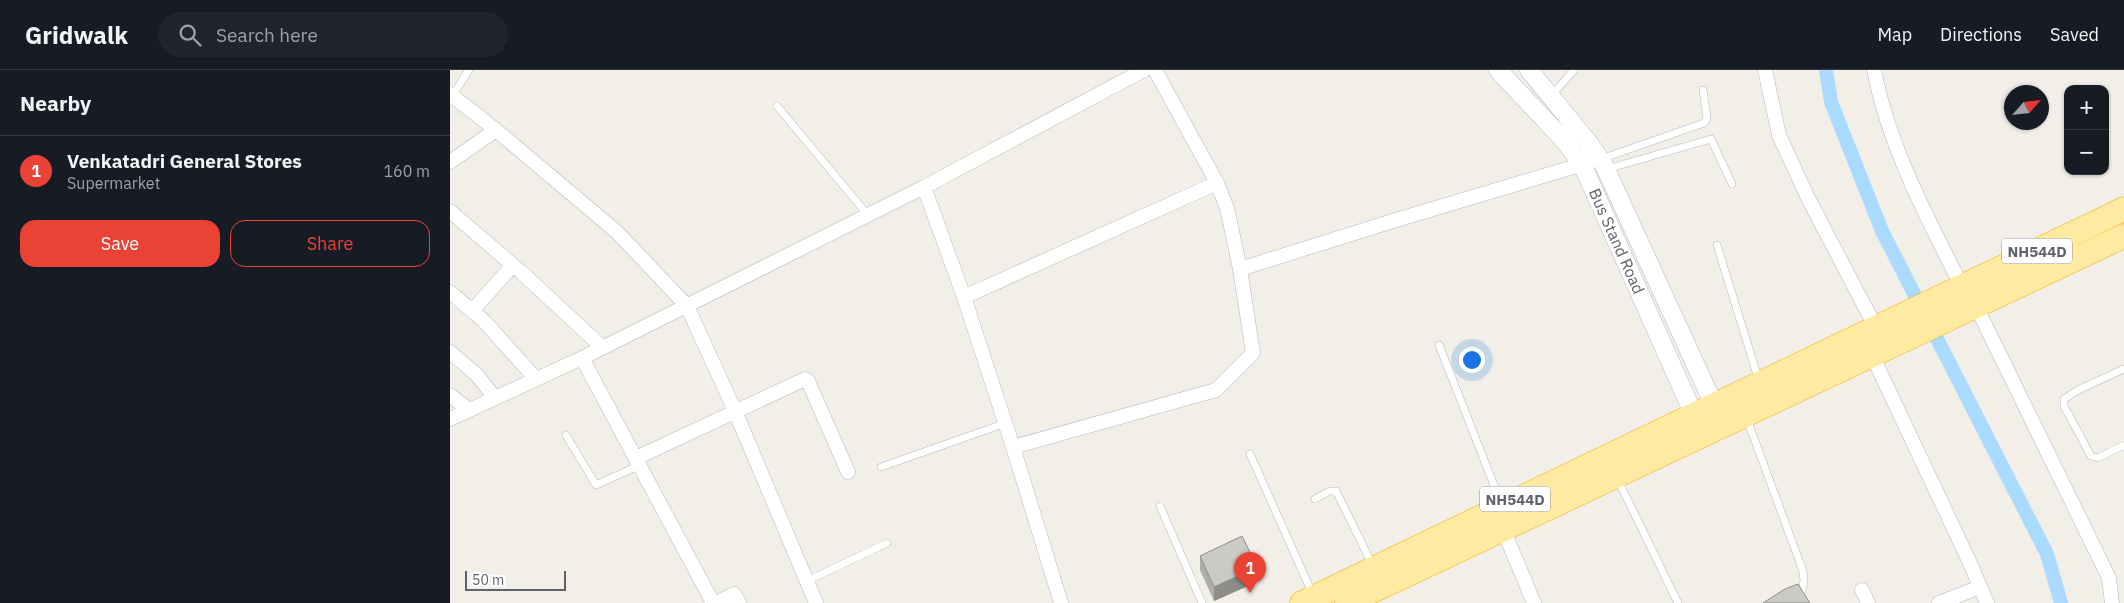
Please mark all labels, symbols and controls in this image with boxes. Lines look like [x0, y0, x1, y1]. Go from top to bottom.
search box [158, 12, 508, 57]
text: Gridwalk [25, 19, 128, 51]
icon: search [176, 21, 204, 49]
text: Search here [216, 23, 318, 47]
text: Map [1877, 23, 1912, 46]
text: Directions [1940, 23, 2022, 46]
text: Saved [2050, 23, 2099, 46]
north arrow [2004, 85, 2049, 130]
map controls [2064, 85, 2109, 175]
button: + [2064, 85, 2109, 130]
text: Nearby [20, 89, 91, 117]
button: − [2064, 130, 2109, 175]
text: Venkatadri General Stores [67, 149, 302, 173]
text: 1 [31, 161, 41, 181]
text: 160 m [383, 161, 430, 181]
text: Supermarket [67, 173, 160, 193]
street label: Bus Stand Road [1585, 185, 1649, 297]
button: Save [20, 220, 220, 267]
button: Share [230, 220, 430, 267]
road number: NH544D [2002, 238, 2072, 264]
your location [1459, 347, 1485, 373]
road number: NH544D [1480, 486, 1550, 512]
pin: 1 [1234, 552, 1266, 593]
scale bar [465, 568, 566, 591]
text: 50 m [472, 571, 504, 589]

